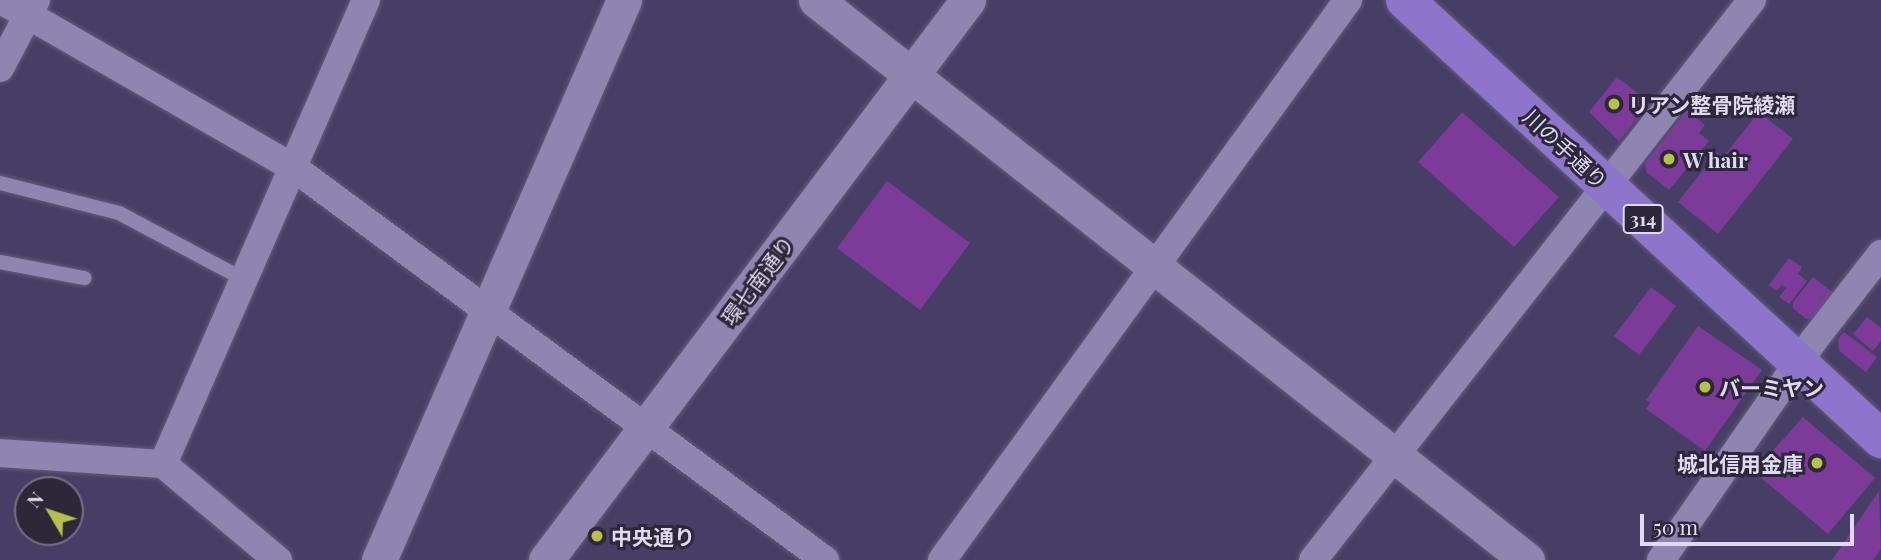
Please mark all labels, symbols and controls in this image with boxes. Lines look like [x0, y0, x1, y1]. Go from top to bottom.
place label: リアン整骨院綾瀬 [1628, 91, 1796, 117]
marker: リアン整骨院綾瀬 [1606, 96, 1622, 112]
street label: 川の手通り [1519, 103, 1613, 193]
place label: W hair [1683, 146, 1748, 172]
marker: W hair [1661, 151, 1677, 167]
road number: 314 [1622, 204, 1664, 234]
street label: 環七南通り [715, 230, 799, 330]
place label: バーミヤン [1719, 374, 1824, 400]
marker: バーミヤン [1697, 379, 1713, 395]
place label: 城北信用金庫 [1677, 450, 1803, 476]
marker: 城北信用金庫 [1809, 455, 1825, 471]
north arrow [14, 476, 84, 546]
text: N [20, 486, 49, 513]
scale bar [1643, 500, 1856, 544]
text: 50 m [1653, 512, 1698, 540]
place label: 中央通り [611, 523, 695, 549]
marker: 中央通り [589, 528, 605, 544]

